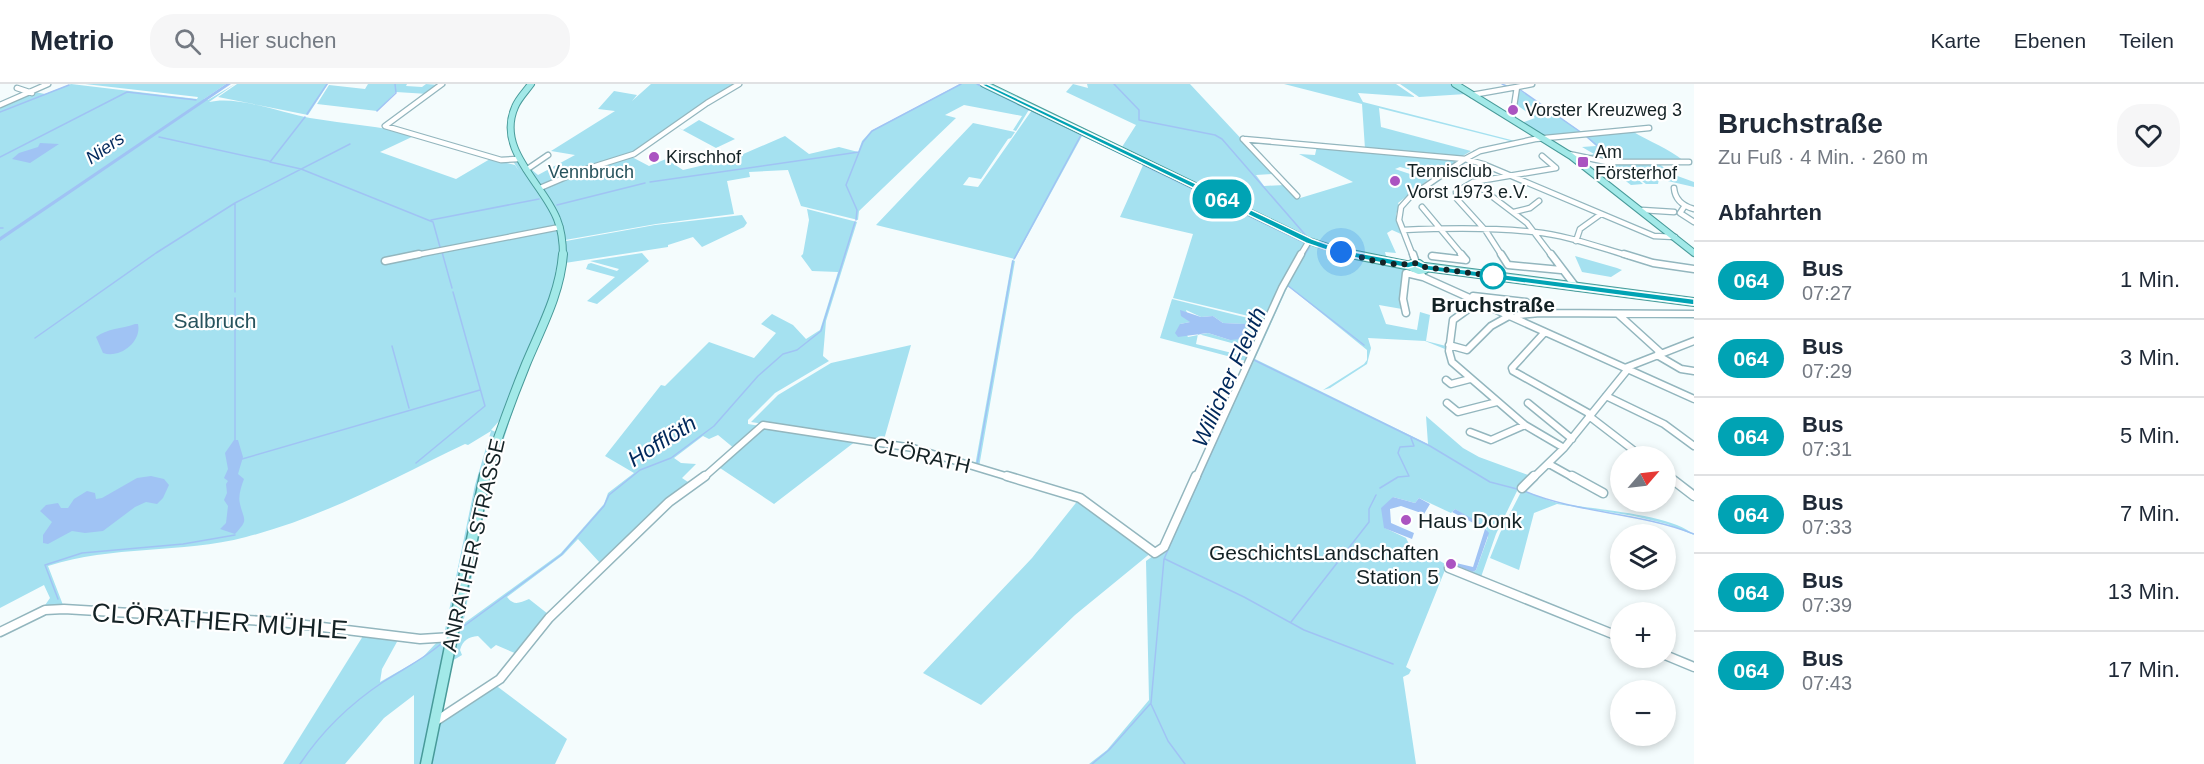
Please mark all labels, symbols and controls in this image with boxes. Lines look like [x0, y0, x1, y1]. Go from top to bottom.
search box [150, 14, 570, 68]
text: Metrio [30, 25, 114, 56]
icon: search [171, 25, 204, 58]
text: Hier suchen [219, 28, 336, 53]
text: Karte [1931, 29, 1981, 52]
text: Ebenen [2014, 29, 2086, 52]
text: Teilen [2119, 29, 2174, 52]
place label: Vorster Kreuzweg 3 [1525, 100, 1682, 120]
marker: Vorster Kreuzweg 3 [1506, 103, 1520, 117]
button: heart [2117, 104, 2180, 167]
text: Bruchstraße [1718, 108, 1883, 139]
water label: Niers [82, 128, 128, 168]
place label: Am Försterhof [1595, 142, 1678, 183]
text: Zu Fuß · 4 Min. · 260 m [1718, 146, 1928, 168]
place label: Kirschhof [666, 147, 742, 167]
marker: Kirschhof [647, 150, 661, 164]
marker: Am Försterhof [1576, 155, 1590, 169]
place label: Tennisclub Vorst 1973 e.V. [1407, 161, 1528, 202]
park label: Vennbruch [548, 162, 634, 182]
marker: Tennisclub Vorst 1973 e.V. [1388, 174, 1402, 188]
line badge: 064 [1188, 180, 1256, 218]
text: 064 [1204, 188, 1240, 211]
text: Abfahrten [1718, 200, 1822, 225]
your location [1326, 237, 1356, 267]
text: Bus [1802, 256, 1844, 281]
marker: Bruchstraße [1480, 263, 1506, 289]
text: 1 Min. [2120, 267, 2180, 292]
text: 064 [1733, 269, 1769, 292]
text: 07:27 [1802, 282, 1852, 304]
place label: Bruchstraße [1431, 293, 1555, 316]
water label: Willicher Fleuth [1187, 303, 1271, 451]
park label: Salbruch [174, 309, 256, 332]
text: Bus [1802, 334, 1844, 359]
text: 3 Min. [2120, 345, 2180, 370]
text: 064 [1733, 347, 1769, 370]
text: 07:29 [1802, 360, 1852, 382]
water label: Hofflöth [623, 410, 701, 472]
text: Bus [1802, 412, 1844, 437]
text: 5 Min. [2120, 423, 2180, 448]
text: 064 [1733, 425, 1769, 448]
street label: CLÖRATH [871, 433, 973, 477]
street label: ANRATHER STRASSE [437, 436, 509, 654]
text: 07:31 [1802, 438, 1852, 460]
north arrow [1610, 446, 1676, 512]
map controls [1610, 446, 1676, 746]
text: Bus [1802, 490, 1844, 515]
text: 7 Min. [2120, 501, 2180, 526]
text: 064 [1733, 503, 1769, 526]
place label: Haus Donk [1418, 509, 1522, 532]
marker: Haus Donk [1399, 513, 1413, 527]
text: 07:33 [1802, 516, 1852, 538]
button: layers [1610, 524, 1676, 590]
place label: GeschichtsLandschaften Station 5 [1209, 541, 1439, 588]
marker: GeschichtsLandschaften Station 5 [1444, 557, 1458, 571]
text: Bus [1802, 568, 1844, 593]
text: 13 Min. [2108, 579, 2180, 604]
text: 064 [1733, 581, 1769, 604]
text: 07:39 [1802, 594, 1852, 616]
street label: CLÖRATHER MÜHLE [91, 597, 349, 645]
button: + [1610, 602, 1676, 668]
text: Bus [1802, 646, 1844, 671]
text: 17 Min. [2108, 657, 2180, 682]
text: 064 [1733, 659, 1769, 682]
text: 07:43 [1802, 672, 1852, 694]
button: − [1610, 680, 1676, 746]

